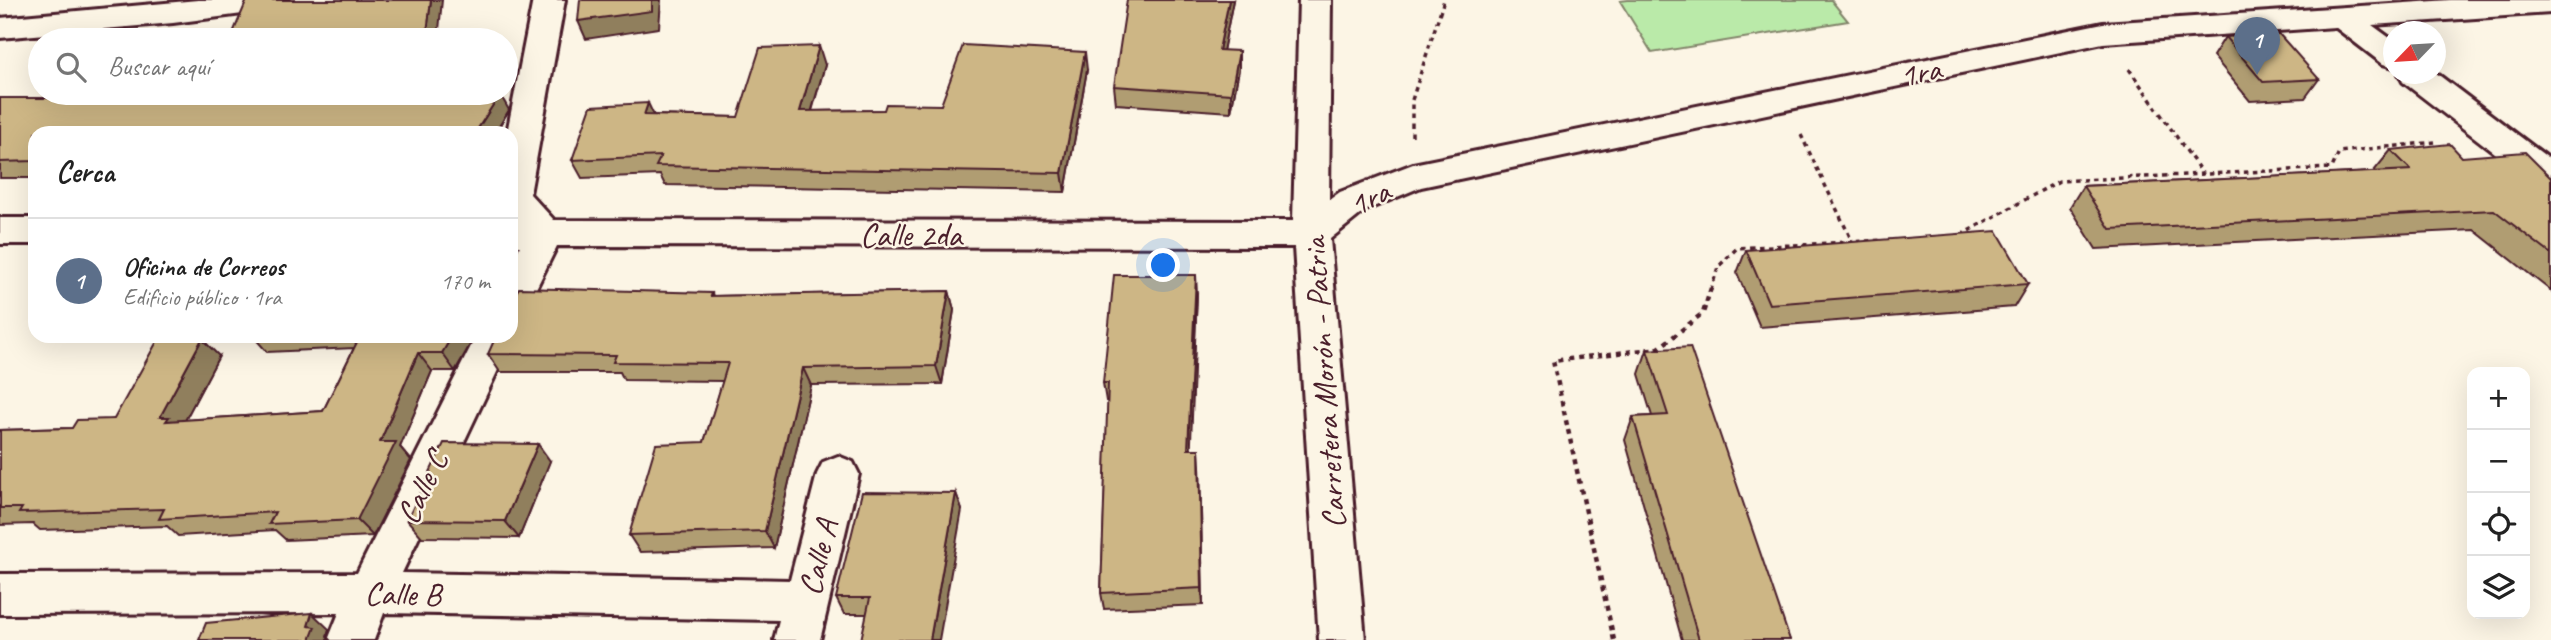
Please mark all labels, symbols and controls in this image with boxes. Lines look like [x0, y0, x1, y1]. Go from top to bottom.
pin: 1 [2234, 17, 2280, 75]
north arrow [2383, 21, 2446, 84]
search box [28, 28, 518, 105]
street label: 1ra [1896, 47, 1947, 97]
icon: search [52, 48, 90, 86]
text: Buscar aquí [108, 50, 210, 83]
text: Cerca [56, 153, 114, 191]
street label: 1ra [1342, 169, 1400, 226]
street label: Calle 2da [860, 214, 965, 256]
street label: Carretera Morón - Patria [1293, 234, 1355, 530]
your location [1146, 248, 1180, 282]
text: Oficina de Correos [123, 250, 285, 283]
text: 1 [74, 267, 84, 296]
text: 170 m [441, 267, 490, 296]
text: Edificio público · 1ra [123, 283, 281, 312]
map controls [2467, 367, 2530, 619]
button: + [2467, 367, 2530, 430]
button: − [2467, 430, 2530, 493]
street label: Calle C [386, 441, 459, 531]
button: locate [2467, 493, 2530, 556]
street label: Calle A [788, 514, 848, 599]
button: layers [2467, 556, 2530, 619]
street label: Calle B [364, 572, 444, 616]

